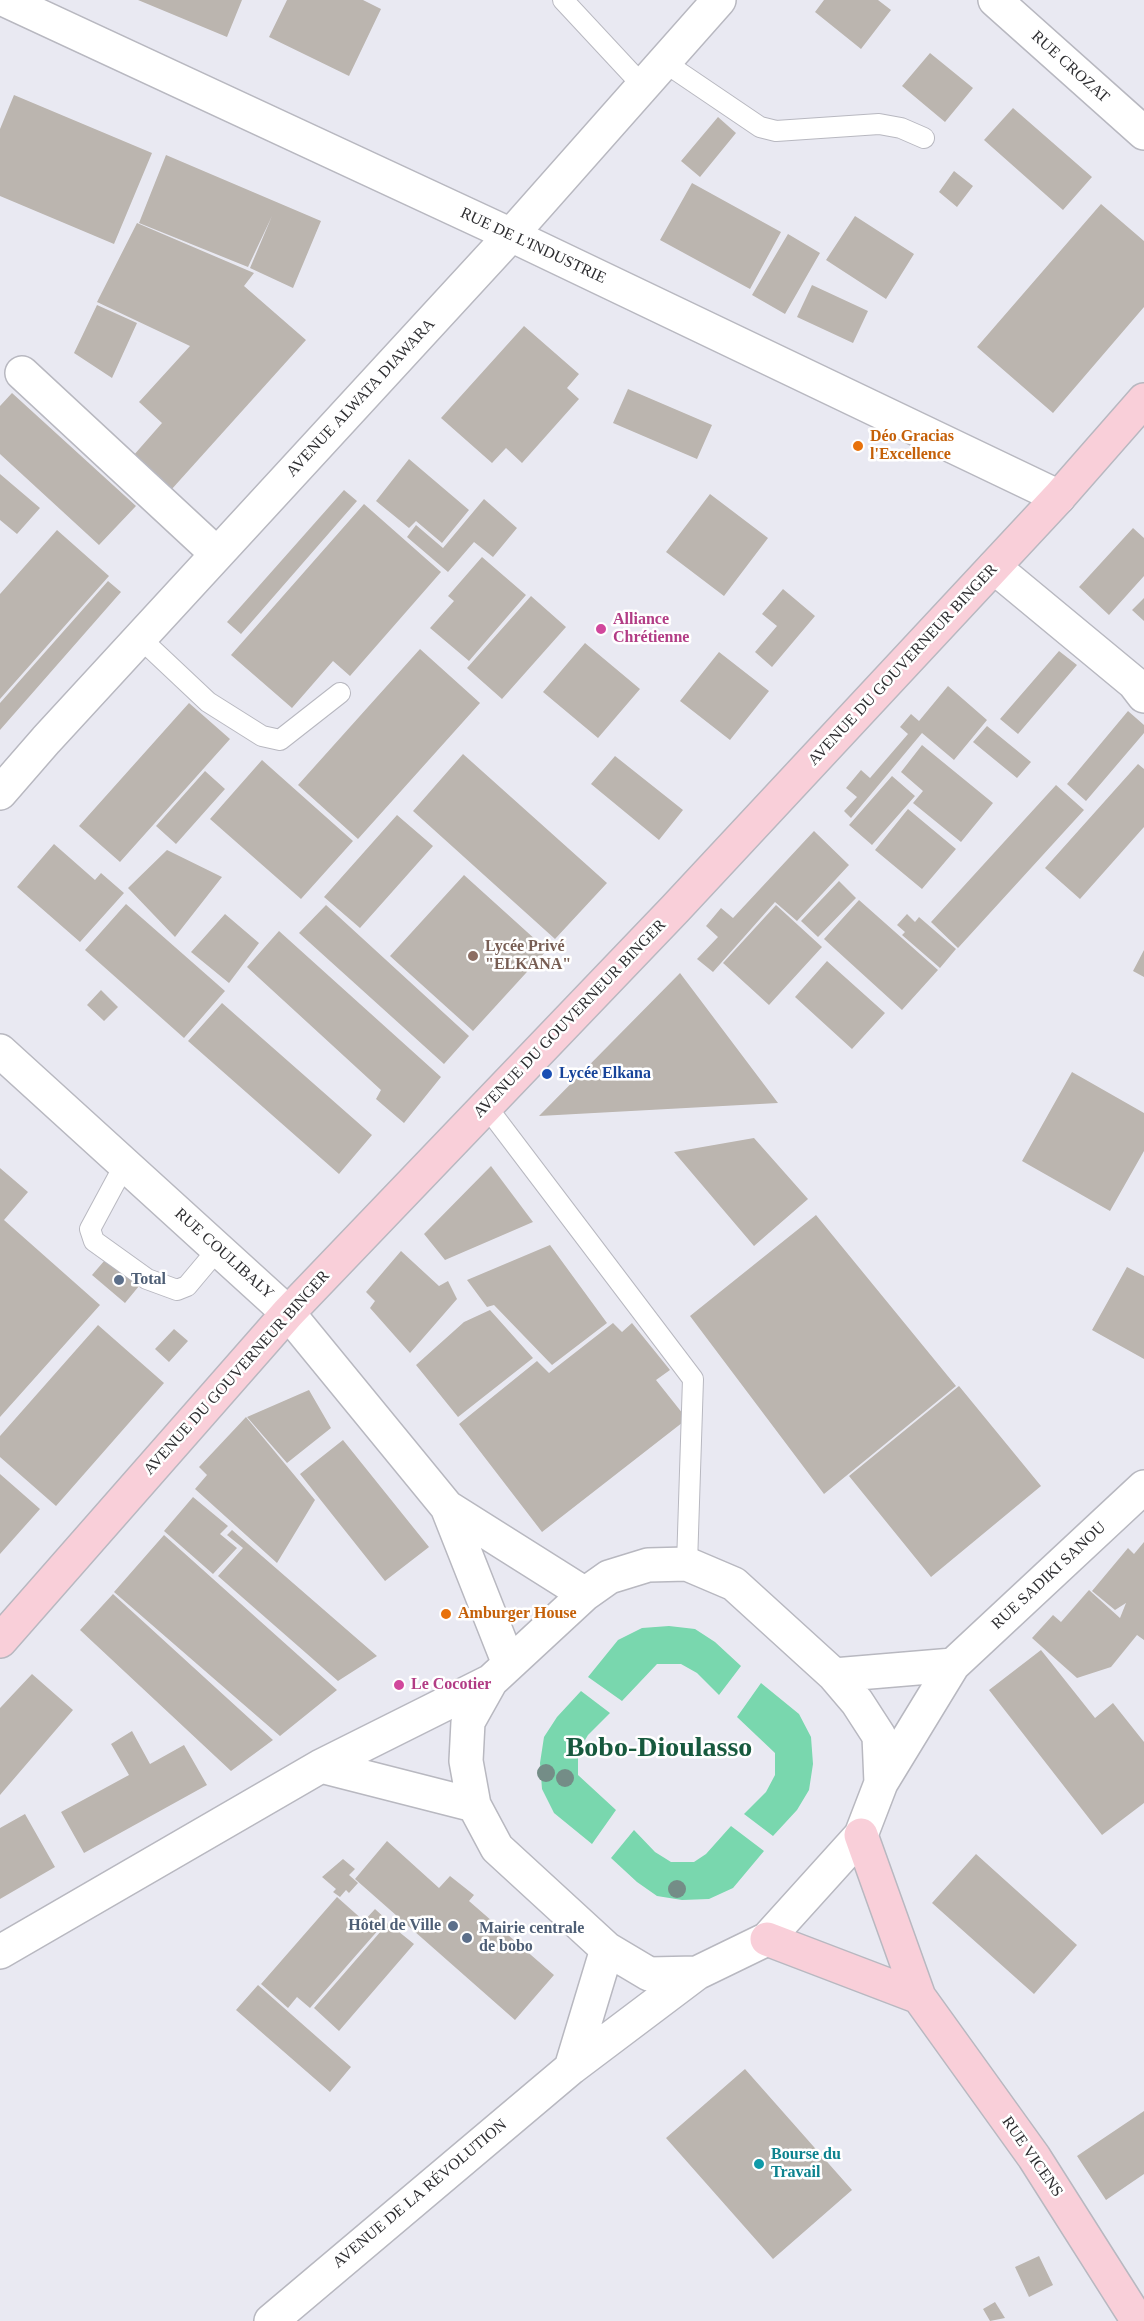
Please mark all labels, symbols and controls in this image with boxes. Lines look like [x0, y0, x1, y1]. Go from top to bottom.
street label: RUE CROZAT [1027, 27, 1113, 107]
street label: RUE DE L'INDUSTRIE [457, 204, 609, 288]
street label: AVENUE ALWATA DIAWARA [283, 315, 439, 481]
place label: Déo Gracias l'Excellence [870, 427, 954, 465]
marker: Déo Gracias l'Excellence [851, 439, 865, 453]
street label: AVENUE DU GOUVERNEUR BINGER [804, 560, 1002, 770]
place label: Alliance Chrétienne [613, 610, 689, 648]
marker: Alliance Chrétienne [594, 622, 608, 636]
street label: AVENUE DU GOUVERNEUR BINGER [470, 916, 670, 1122]
place label: Lycée Privé "ELKANA" [485, 937, 571, 975]
marker: Lycée Privé "ELKANA" [466, 949, 480, 963]
place label: Lycée Elkana [559, 1064, 651, 1084]
marker: Lycée Elkana [540, 1067, 554, 1081]
street label: RUE COULIBALY [170, 1204, 278, 1304]
street label: AVENUE DU GOUVERNEUR BINGER [140, 1267, 334, 1479]
place label: Total [131, 1270, 166, 1290]
marker: Total [112, 1273, 126, 1287]
street label: RUE SADIKI SANOU [988, 1518, 1110, 1634]
place label: Amburger House [458, 1604, 577, 1624]
marker: Amburger House [439, 1607, 453, 1621]
place label: Le Cocotier [411, 1675, 491, 1695]
marker: Le Cocotier [392, 1678, 406, 1692]
district label: Bobo-Dioulasso [566, 1732, 752, 1766]
place label: Hôtel de Ville [348, 1916, 441, 1936]
marker: Hôtel de Ville [446, 1919, 460, 1933]
place label: Mairie centrale de bobo [479, 1919, 584, 1957]
marker: Mairie centrale de bobo [460, 1931, 474, 1945]
street label: RUE VICENS [997, 2113, 1067, 2201]
street label: AVENUE DE LA RÉVOLUTION [329, 2115, 511, 2273]
place label: Bourse du Travail [771, 2145, 841, 2183]
marker: Bourse du Travail [752, 2157, 766, 2171]

